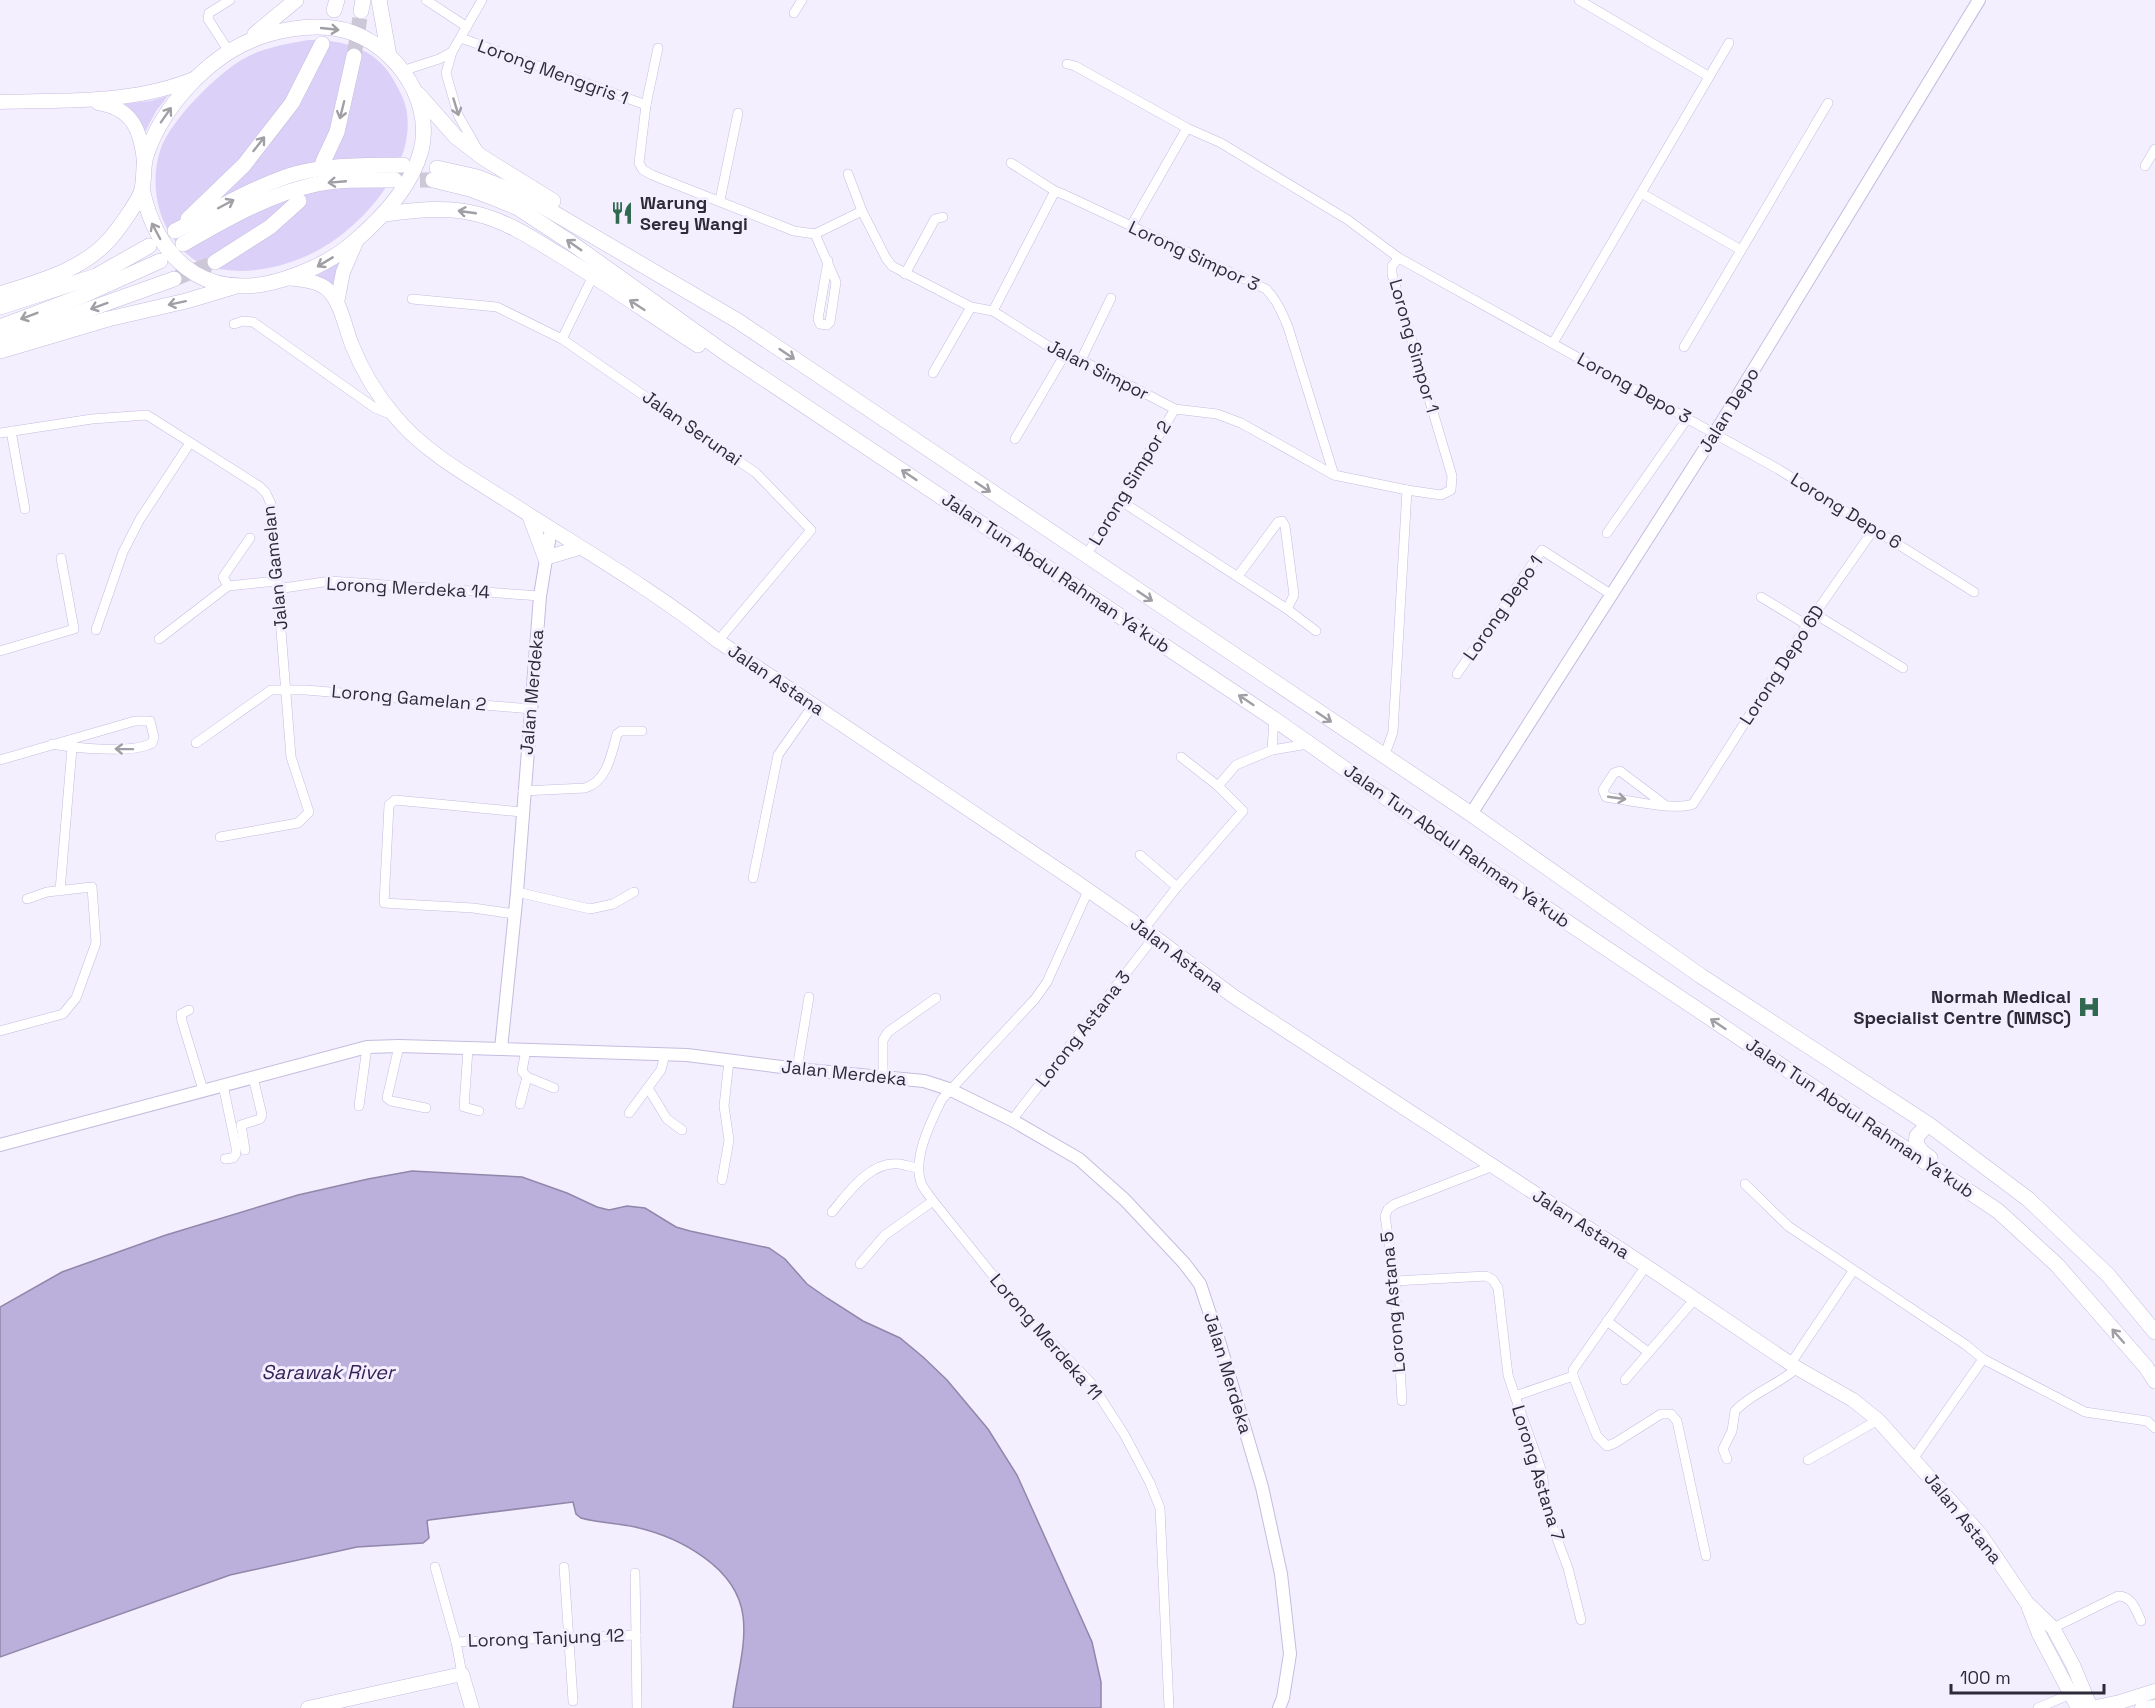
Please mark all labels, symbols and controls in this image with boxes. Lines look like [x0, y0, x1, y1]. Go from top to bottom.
one-way arrow [319, 24, 339, 35]
street label: Lorong Menggris 1 [475, 34, 632, 110]
one-way arrow [451, 97, 462, 116]
one-way arrow [336, 101, 348, 120]
one-way arrow [160, 107, 172, 124]
one-way arrow [253, 137, 266, 153]
one-way arrow [327, 177, 347, 188]
place label: Warung Serey Wangi [640, 191, 748, 235]
one-way arrow [217, 198, 235, 209]
restaurant icon: Warung Serey Wangi [609, 200, 635, 226]
one-way arrow [458, 207, 477, 218]
street label: Lorong Simpor 3 [1125, 215, 1263, 296]
one-way arrow [150, 222, 162, 240]
one-way arrow [566, 239, 583, 251]
one-way arrow [317, 256, 334, 268]
street label: Lorong Simpor 1 [1384, 276, 1445, 415]
one-way arrow [168, 297, 187, 309]
one-way arrow [629, 299, 646, 311]
one-way arrow [90, 302, 109, 313]
one-way arrow [20, 312, 39, 323]
street label: Jalan Simpor [1043, 334, 1153, 405]
street label: Lorong Depo 3 [1573, 347, 1695, 428]
one-way arrow [778, 348, 795, 360]
street label: Jalan Depo [1693, 363, 1764, 457]
street label: Jalan Serunai [638, 385, 747, 470]
street label: Lorong Simpor 2 [1083, 416, 1176, 549]
street label: Lorong Depo 6 [1786, 467, 1906, 554]
one-way arrow [901, 469, 918, 481]
one-way arrow [974, 481, 991, 493]
street label: Jalan Tun Abdul Rahman Ya'kub [938, 487, 1175, 658]
street label: Jalan Gamelan [257, 505, 292, 631]
street label: Lorong Depo 1 [1458, 551, 1547, 665]
street label: Lorong Merdeka 14 [326, 572, 490, 603]
one-way arrow [1136, 590, 1153, 602]
street label: Lorong Depo 6D [1734, 600, 1829, 729]
street label: Jalan Merdeka [515, 628, 548, 756]
street label: Jalan Astana [724, 639, 829, 720]
street label: Lorong Gamelan 2 [331, 679, 487, 716]
one-way arrow [1238, 694, 1254, 706]
one-way arrow [1315, 711, 1332, 723]
one-way arrow [115, 743, 135, 754]
street label: Jalan Tun Abdul Rahman Ya'kub [1340, 758, 1575, 933]
one-way arrow [1606, 792, 1626, 803]
street label: Jalan Astana [1126, 912, 1229, 997]
street label: Lorong Astana 3 [1030, 966, 1135, 1092]
place label: Normah Medical Specialist Centre (NMSC) [1853, 985, 2071, 1029]
hospital icon: Normah Medical Specialist Centre (NMSC) [2076, 994, 2102, 1020]
one-way arrow [1711, 1018, 1727, 1030]
street label: Jalan Tun Abdul Rahman Ya'kub [1742, 1032, 1979, 1203]
street label: Jalan Merdeka [780, 1054, 908, 1091]
street label: Jalan Astana [1528, 1184, 1634, 1264]
street label: Lorong Astana 5 [1375, 1231, 1410, 1374]
street label: Lorong Merdeka 11 [985, 1269, 1108, 1405]
street label: Jalan Merdeka [1199, 1309, 1258, 1436]
one-way arrow [2111, 1329, 2125, 1344]
water label: Sarawak River [262, 1359, 397, 1385]
street label: Lorong Astana 7 [1507, 1402, 1570, 1544]
street label: Jalan Astana [1919, 1467, 2007, 1568]
street label: Lorong Tanjung 12 [467, 1623, 625, 1652]
scale bar [1951, 1657, 2104, 1695]
text: 100 m [1960, 1666, 2011, 1689]

